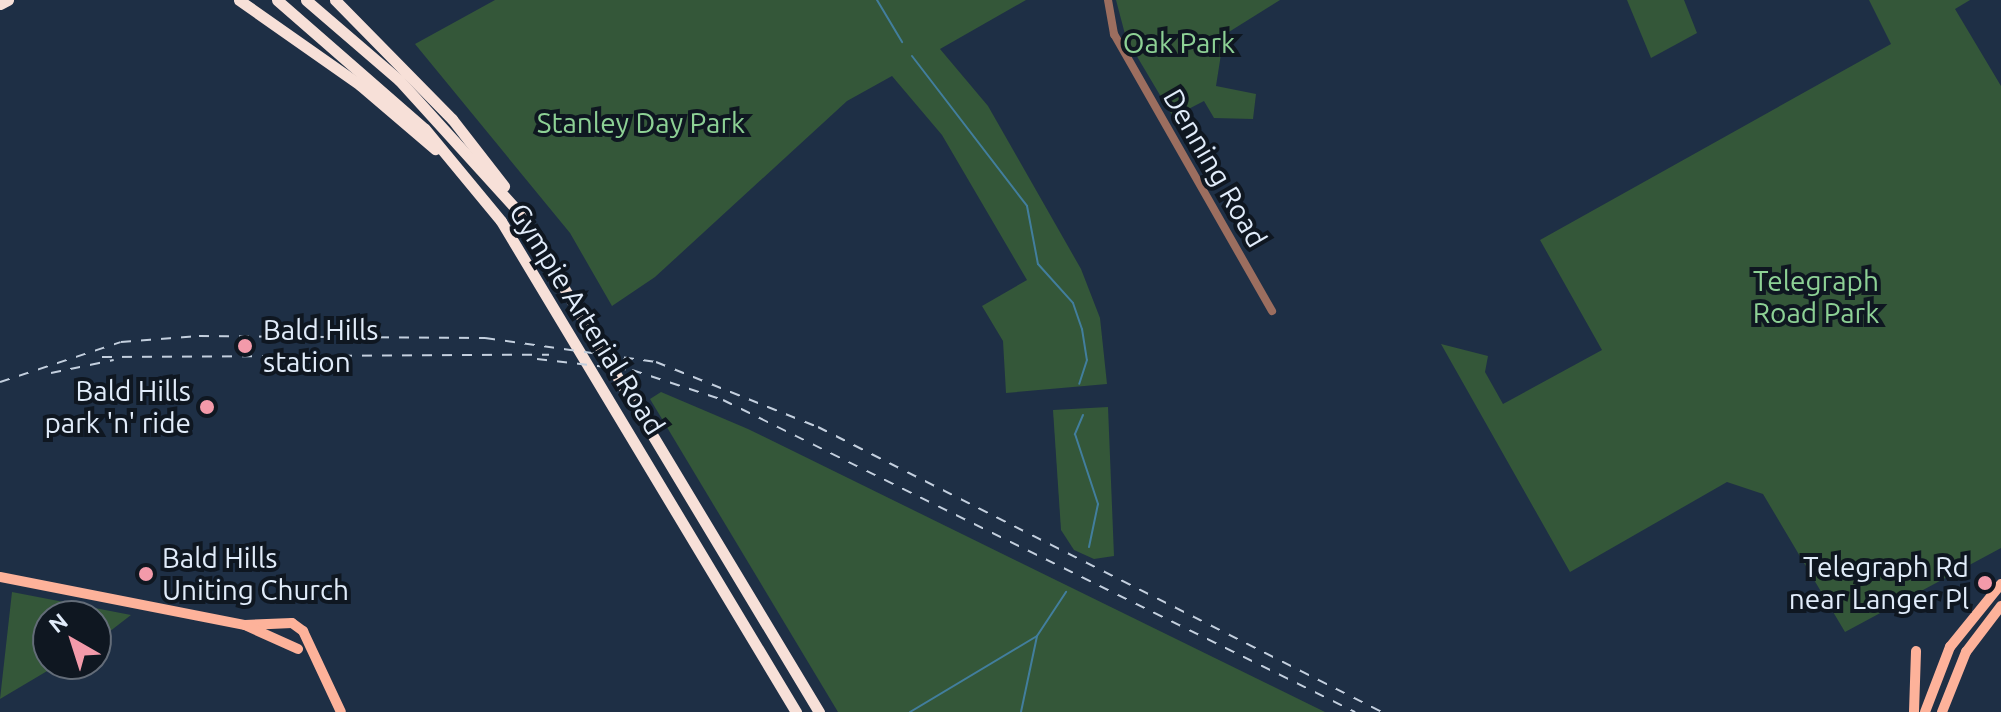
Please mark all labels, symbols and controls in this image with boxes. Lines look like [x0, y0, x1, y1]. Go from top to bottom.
park label: Oak Park [1123, 26, 1235, 60]
street label: Denning Road [1156, 83, 1274, 253]
park label: Stanley Day Park [537, 106, 745, 140]
street label: Gympie Arterial Road [502, 197, 672, 441]
park label: Telegraph Road Park [1753, 264, 1879, 330]
place label: Bald Hills station [263, 313, 378, 379]
marker: Bald Hills station [234, 335, 256, 357]
place label: Bald Hills park 'n' ride [44, 374, 191, 440]
marker: Bald Hills park 'n' ride [198, 398, 216, 416]
place label: Bald Hills Uniting Church [162, 541, 349, 607]
place label: Telegraph Rd near Langer Pl [1789, 550, 1969, 616]
marker: Bald Hills Uniting Church [137, 565, 155, 583]
marker: Telegraph Rd near Langer Pl [1976, 574, 1994, 592]
north arrow [32, 600, 112, 680]
text: N [44, 608, 72, 637]

